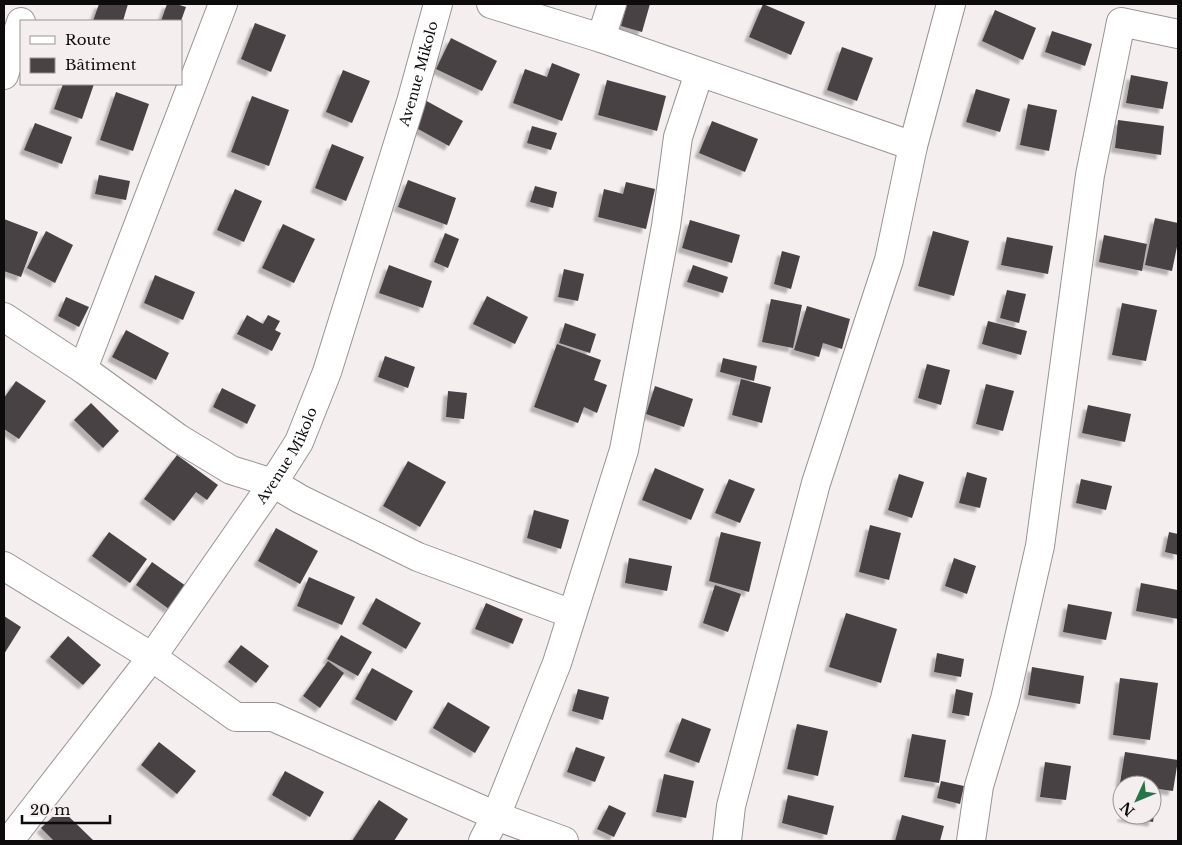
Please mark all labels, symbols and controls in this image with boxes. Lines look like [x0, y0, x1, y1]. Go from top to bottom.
street label: Avenue Mikolo [395, 19, 442, 129]
legend [20, 20, 182, 85]
text: Route [65, 30, 111, 49]
text: Bâtiment [65, 55, 137, 74]
street label: Avenue Mikolo [252, 405, 321, 508]
north arrow [1112, 775, 1162, 825]
scale bar [22, 792, 110, 824]
text: N [1117, 798, 1139, 820]
text: 20 m [30, 800, 70, 819]

